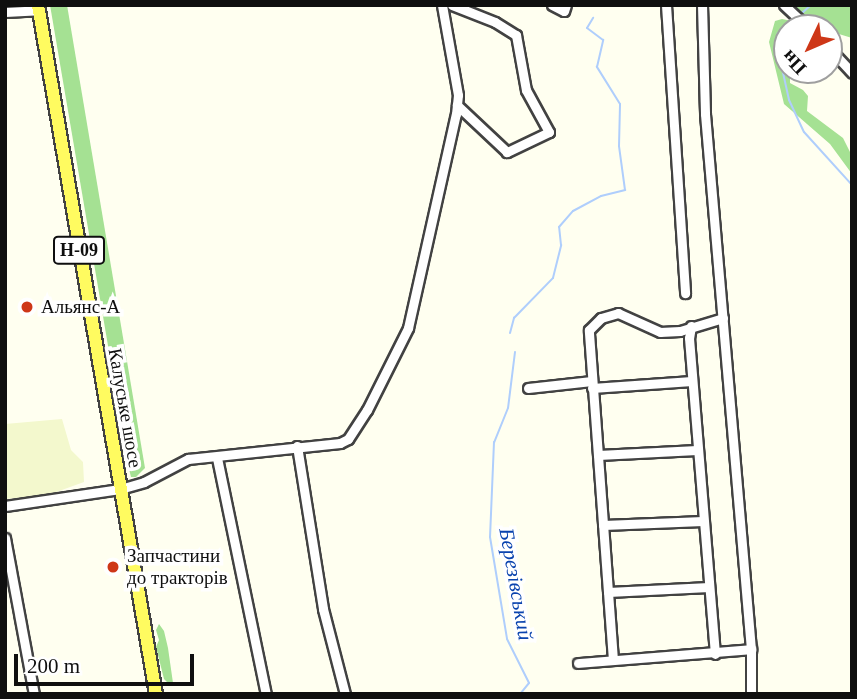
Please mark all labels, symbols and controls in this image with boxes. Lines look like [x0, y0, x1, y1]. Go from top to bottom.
north arrow [773, 14, 843, 84]
text: Пн [777, 46, 810, 79]
road number: Н-09 [53, 236, 105, 264]
place label: Альянс-А [41, 296, 120, 318]
marker: Альянс-А [19, 299, 35, 315]
street label: Калуське шосе [103, 347, 147, 469]
water label: Березівський [494, 526, 538, 642]
place label: Запчастини до тракторів [127, 545, 228, 589]
marker: Запчастини до тракторів [105, 559, 121, 575]
scale bar [18, 640, 198, 684]
text: 200 m [27, 654, 80, 678]

